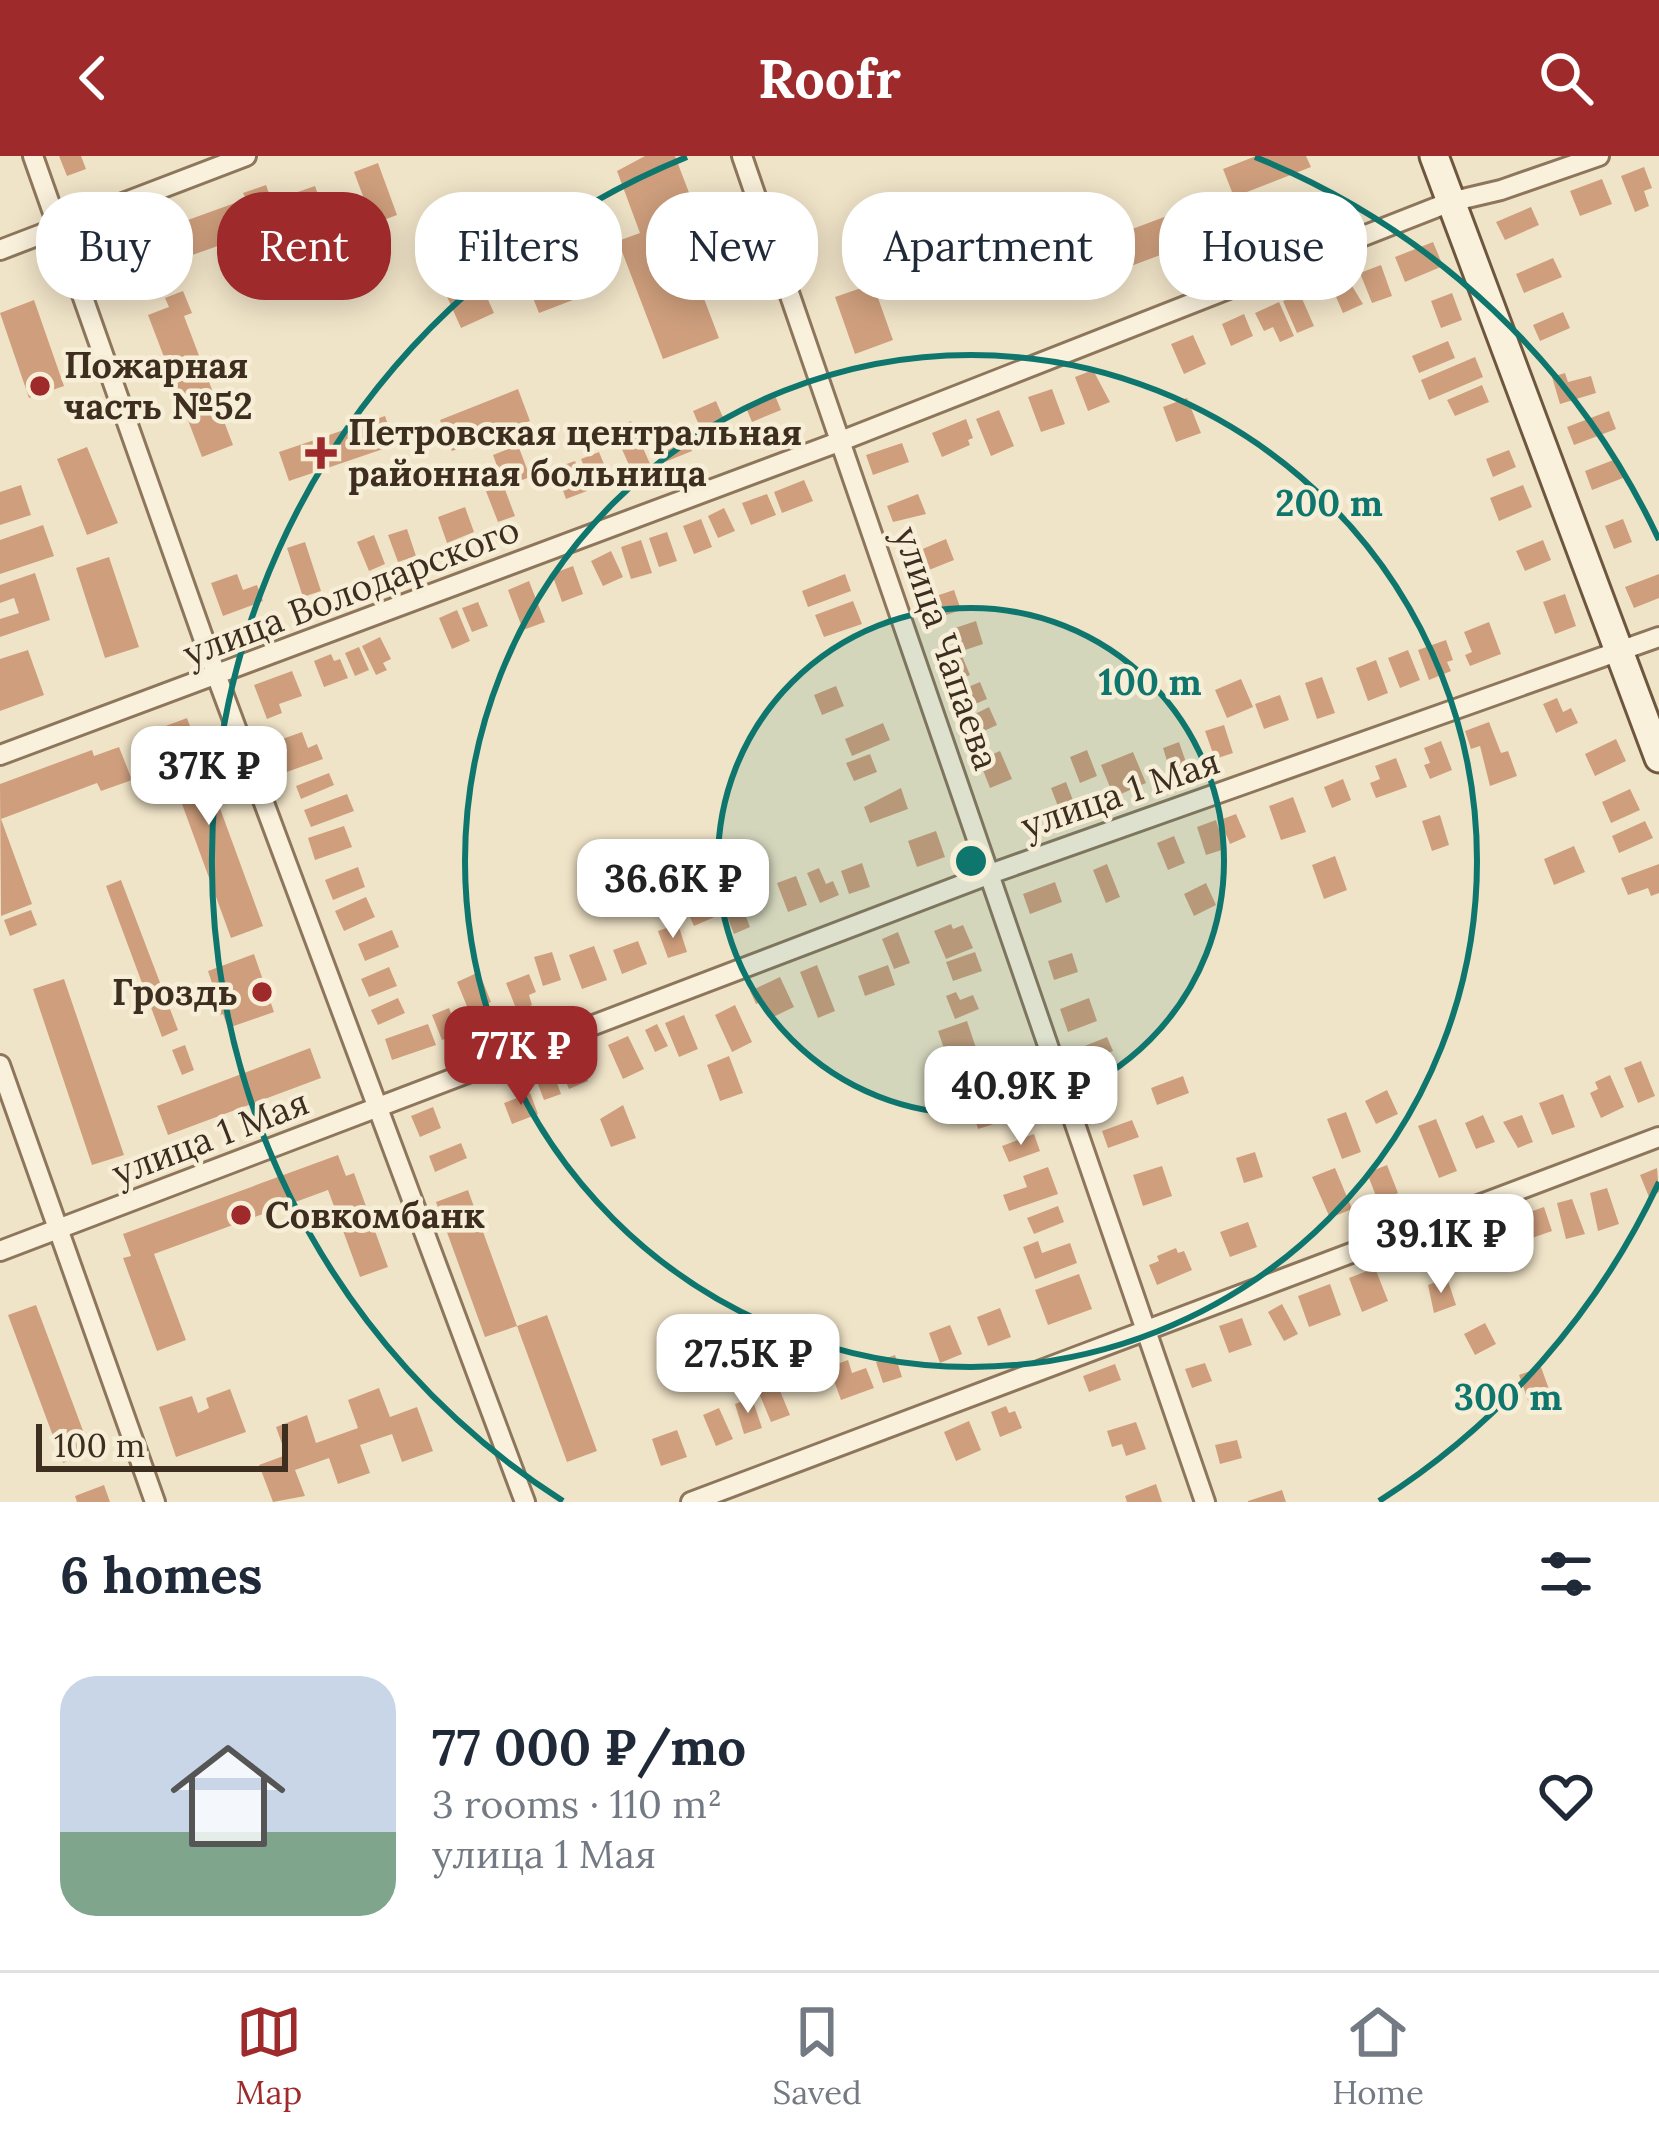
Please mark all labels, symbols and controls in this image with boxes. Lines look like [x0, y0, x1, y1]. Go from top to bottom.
text: Roofr [758, 44, 901, 113]
icon: back [60, 45, 126, 111]
icon: search [1533, 45, 1599, 111]
chip: Buy [36, 192, 193, 300]
chip: Rent [217, 192, 391, 300]
chip: Filters [415, 192, 622, 300]
chip: New [646, 192, 818, 300]
chip: Apartment [842, 192, 1135, 300]
chip: House [1159, 192, 1367, 300]
place label: Пожарная часть №52 [64, 342, 253, 429]
marker: Пожарная часть №52 [27, 373, 53, 399]
place label: Петровская центральная районная больница [348, 409, 802, 496]
marker: Петровская центральная районная больница [305, 437, 337, 469]
text: 200 m [1275, 480, 1383, 526]
street label: улица Володарского [176, 506, 526, 676]
street label: улица Чапаева [884, 520, 1010, 776]
text: 100 m [1099, 659, 1202, 705]
pin: 37K ₽ [125, 726, 293, 828]
street label: улица 1 Мая [1015, 738, 1225, 848]
text: 37K ₽ [158, 740, 260, 790]
pin: 36.6K ₽ [562, 839, 784, 941]
centre of rings [950, 840, 992, 882]
text: 36.6K ₽ [604, 853, 742, 903]
place label: Гроздь [112, 969, 238, 1015]
marker: Гроздь [249, 979, 275, 1005]
pin: 77K ₽ [437, 1006, 605, 1108]
text: 77K ₽ [471, 1020, 571, 1070]
pin: 40.9K ₽ [910, 1046, 1132, 1148]
text: 40.9K ₽ [951, 1060, 1091, 1110]
street label: улица 1 Мая [105, 1078, 315, 1196]
place label: Совкомбанк [265, 1192, 485, 1238]
pin: 39.1K ₽ [1330, 1194, 1552, 1296]
marker: Совкомбанк [228, 1202, 254, 1228]
text: 39.1K ₽ [1376, 1208, 1506, 1258]
pin: 27.5K ₽ [637, 1314, 859, 1416]
text: 27.5K ₽ [684, 1328, 812, 1378]
text: 300 m [1454, 1374, 1562, 1420]
scale bar [36, 1418, 288, 1471]
text: 100 m [54, 1424, 145, 1466]
icon: filters [1533, 1541, 1599, 1607]
text: 6 homes [60, 1542, 262, 1607]
text: 77 000 ₽/mo [432, 1714, 746, 1779]
icon: home [156, 1724, 300, 1868]
icon: heart [1533, 1763, 1599, 1829]
text: 3 rooms · 110 m² [432, 1779, 722, 1829]
text: улица 1 Мая [432, 1829, 656, 1879]
tab: Map [235, 1999, 302, 2113]
tab: Saved [773, 1999, 862, 2113]
tab: Home [1332, 1999, 1424, 2113]

